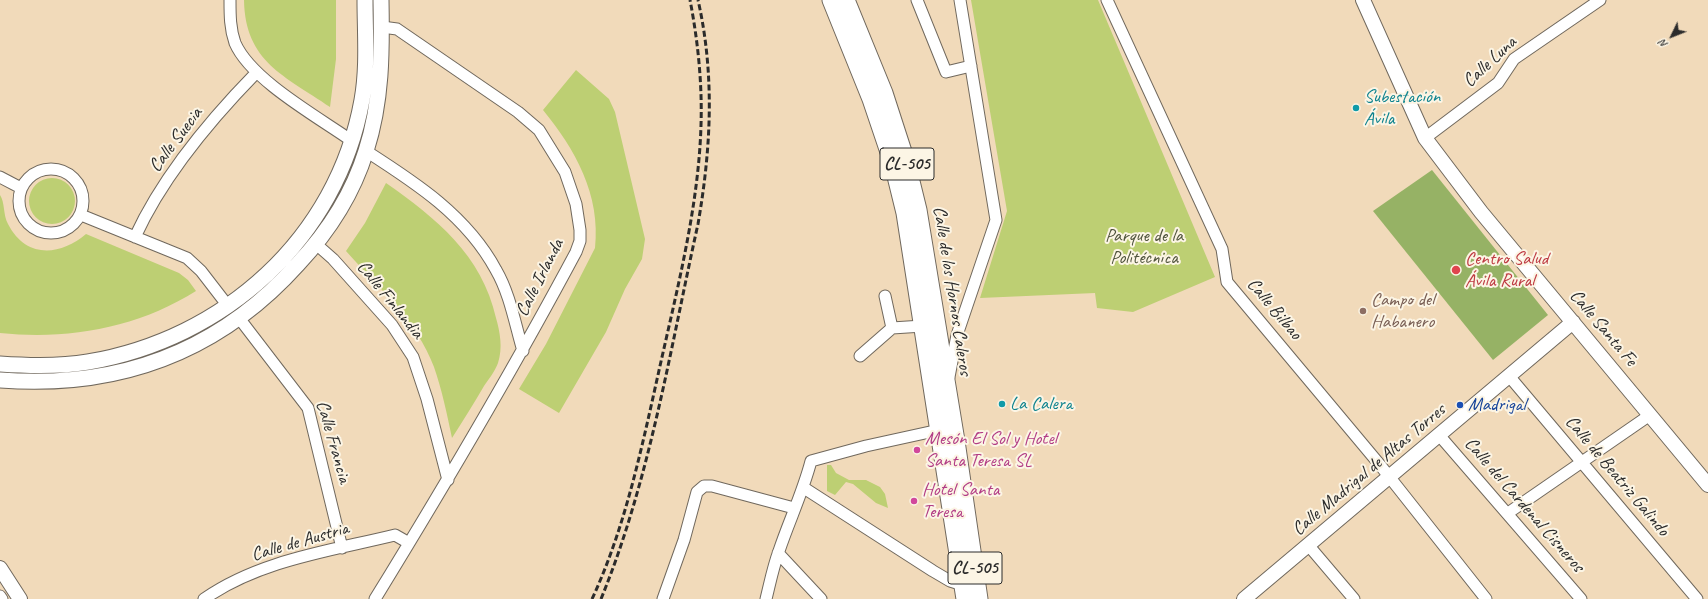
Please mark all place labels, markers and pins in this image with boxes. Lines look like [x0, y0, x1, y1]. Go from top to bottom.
place label: Subestación Ávila [1364, 86, 1440, 130]
marker: Subestación Ávila [1351, 103, 1361, 113]
place label: Centro Salud Ávila Rural [1465, 248, 1548, 292]
marker: Centro Salud Ávila Rural [1450, 264, 1462, 276]
place label: Campo del Habanero [1371, 289, 1434, 333]
marker: Campo del Habanero [1358, 306, 1368, 316]
place label: La Calera [1010, 393, 1072, 415]
place label: Madrigal [1468, 394, 1526, 416]
marker: La Calera [997, 399, 1007, 409]
marker: Madrigal [1455, 400, 1465, 410]
place label: Mesón El Sol y Hotel Santa Teresa SL [925, 428, 1057, 472]
marker: Mesón El Sol y Hotel Santa Teresa SL [912, 445, 922, 455]
place label: Hotel Santa Teresa [922, 479, 999, 523]
marker: Hotel Santa Teresa [909, 496, 919, 506]

